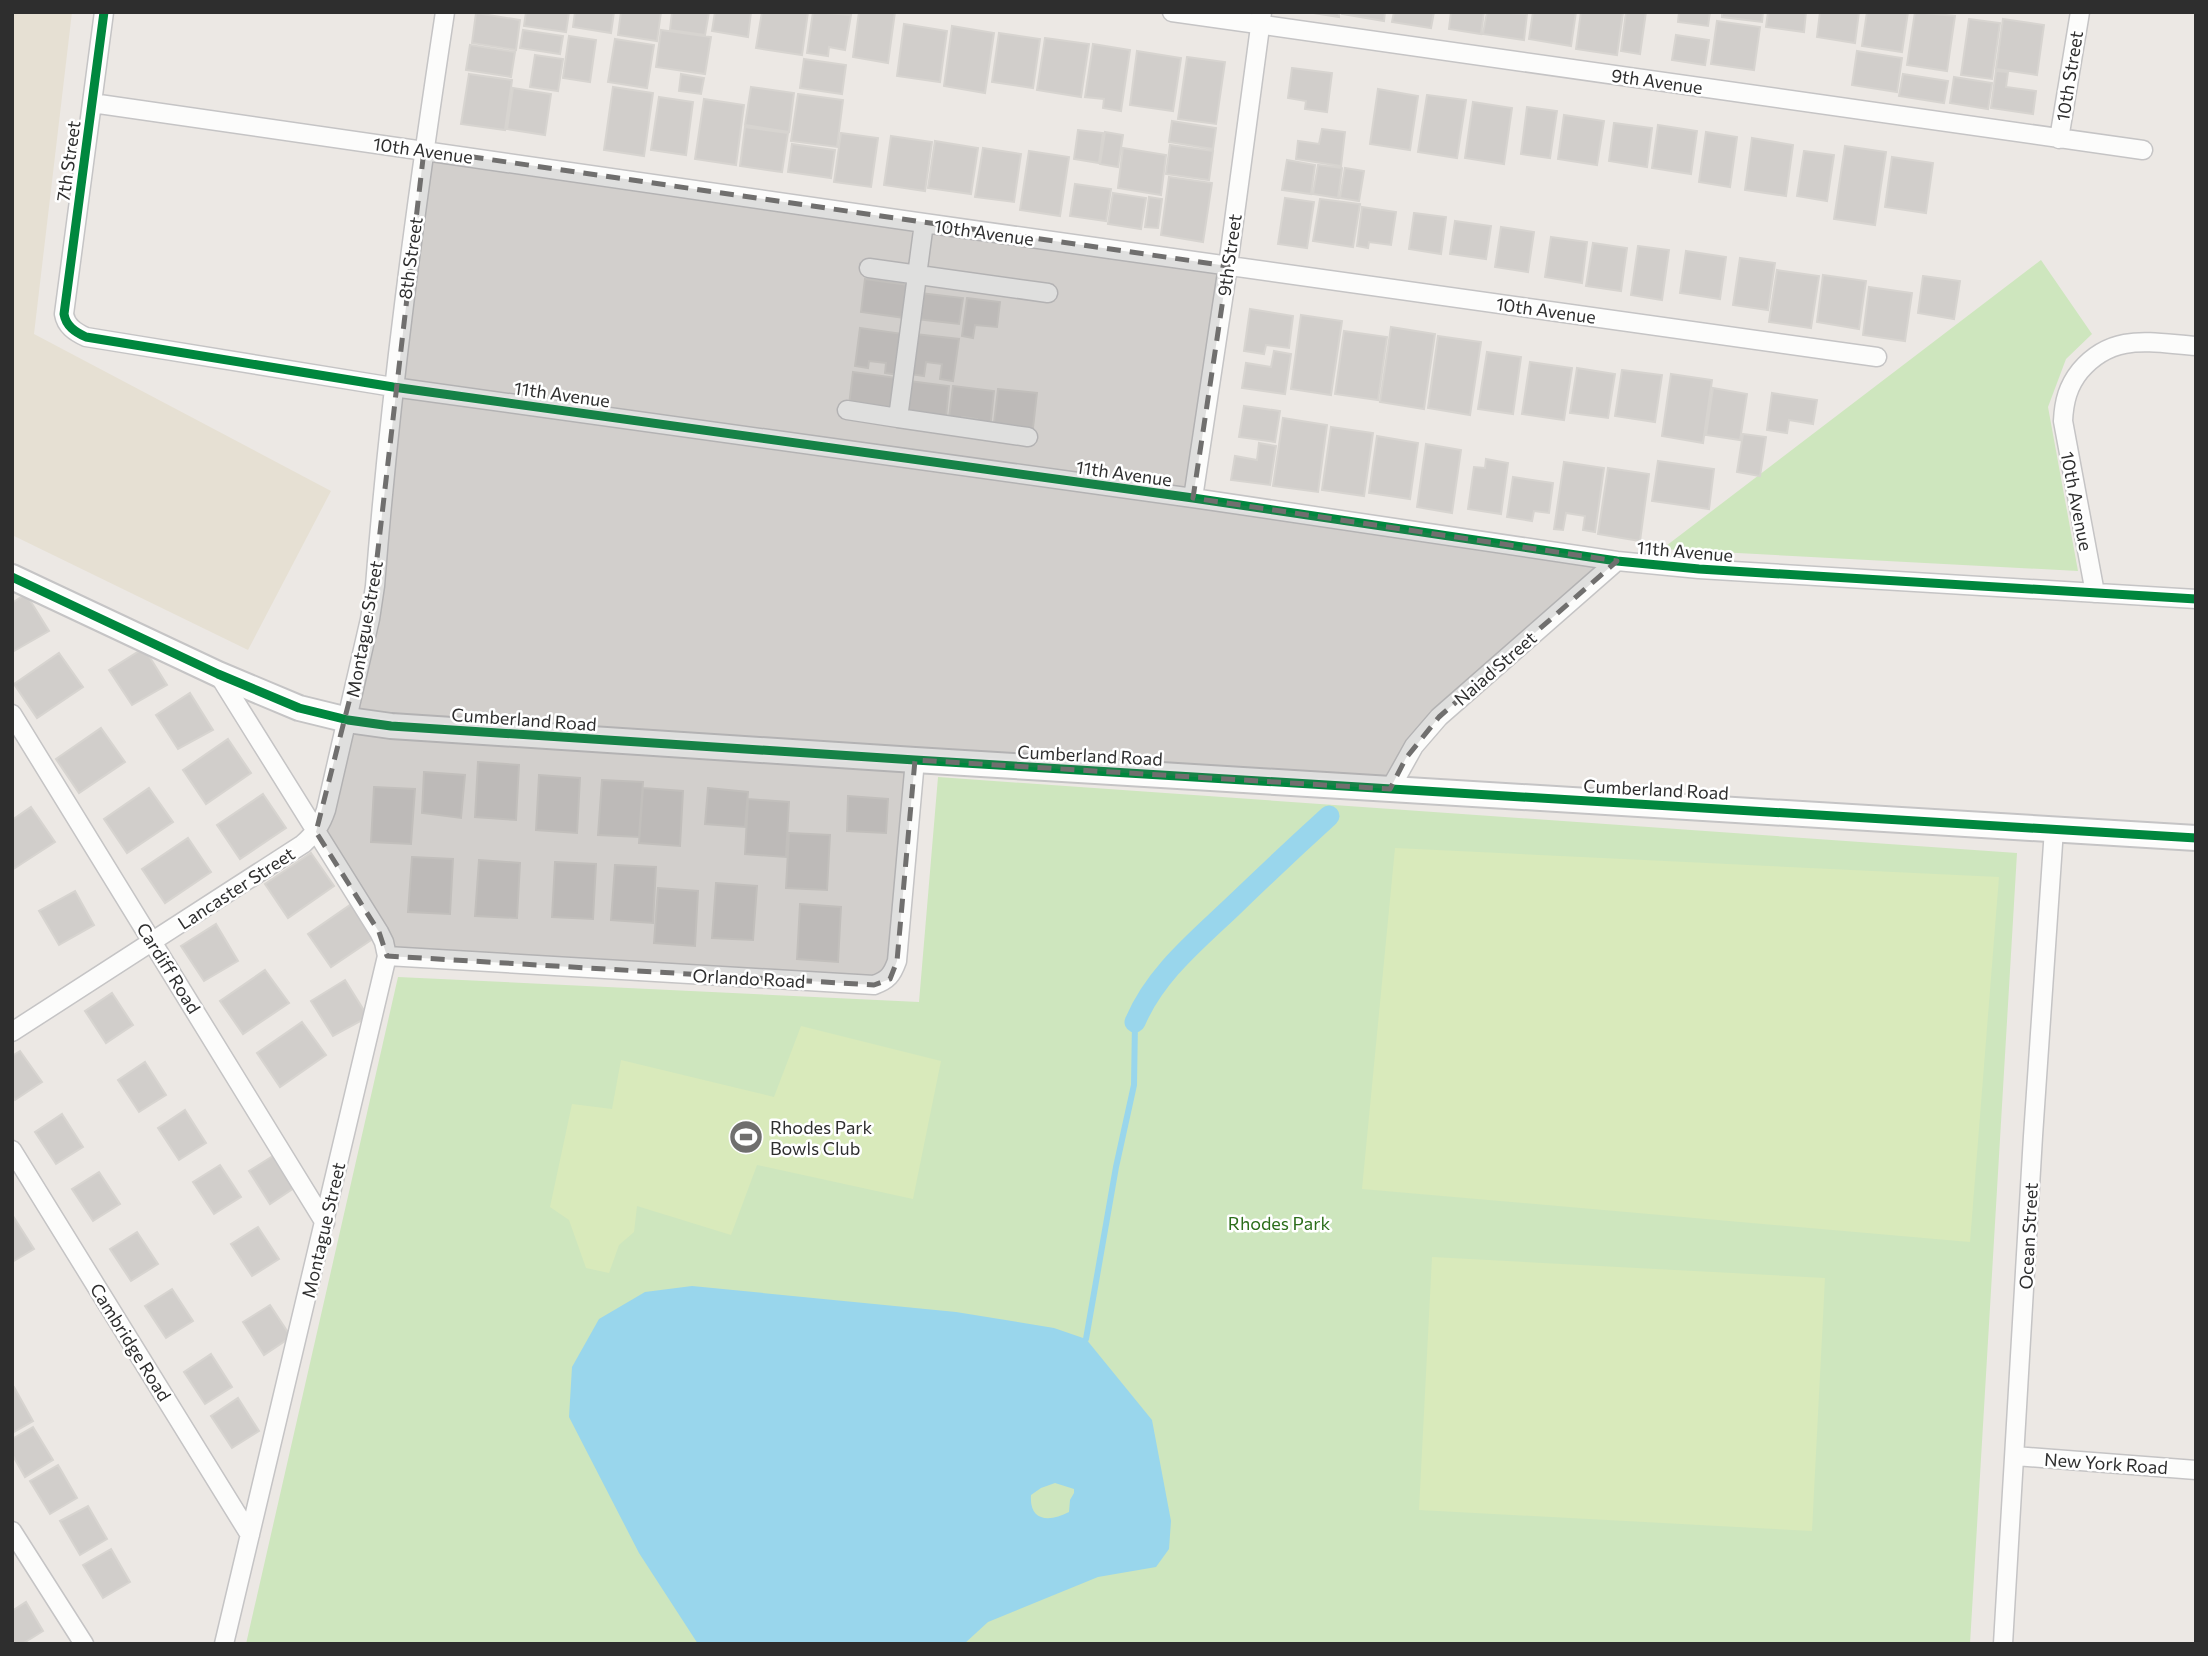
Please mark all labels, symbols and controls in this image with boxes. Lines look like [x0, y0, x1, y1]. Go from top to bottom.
street label: 10th Street [2051, 29, 2087, 123]
street label: 9th Avenue [1610, 64, 1704, 98]
street label: 7th Street [51, 119, 85, 203]
street label: 10th Avenue [372, 132, 474, 168]
street label: 9th Street [1212, 212, 1246, 298]
street label: 10th Avenue [933, 214, 1035, 250]
street label: 8th Street [393, 215, 427, 301]
street label: 10th Avenue [1495, 292, 1597, 328]
street label: 11th Avenue [513, 376, 611, 412]
street label: 10th Avenue [2057, 450, 2097, 552]
street label: 11th Avenue [1075, 455, 1173, 491]
street label: 11th Avenue [1636, 536, 1734, 566]
street label: Montague Street [341, 559, 387, 699]
street label: Naiad Street [1449, 626, 1541, 710]
street label: Cumberland Road [451, 703, 597, 735]
street label: Cumberland Road [1017, 740, 1163, 770]
street label: Cumberland Road [1583, 774, 1729, 804]
street label: Lancaster Street [174, 842, 298, 934]
street label: Cardiff Road [132, 919, 206, 1017]
street label: Orlando Road [692, 964, 806, 992]
place label: Rhodes Park Bowls Club [770, 1116, 873, 1159]
sports icon: Rhodes Park Bowls Club [727, 1118, 765, 1156]
street label: Montague Street [297, 1160, 349, 1300]
street label: Ocean Street [2014, 1182, 2042, 1290]
park label: Rhodes Park [1228, 1212, 1330, 1234]
street label: Cambridge Road [86, 1279, 176, 1405]
street label: New York Road [2043, 1448, 2169, 1478]

